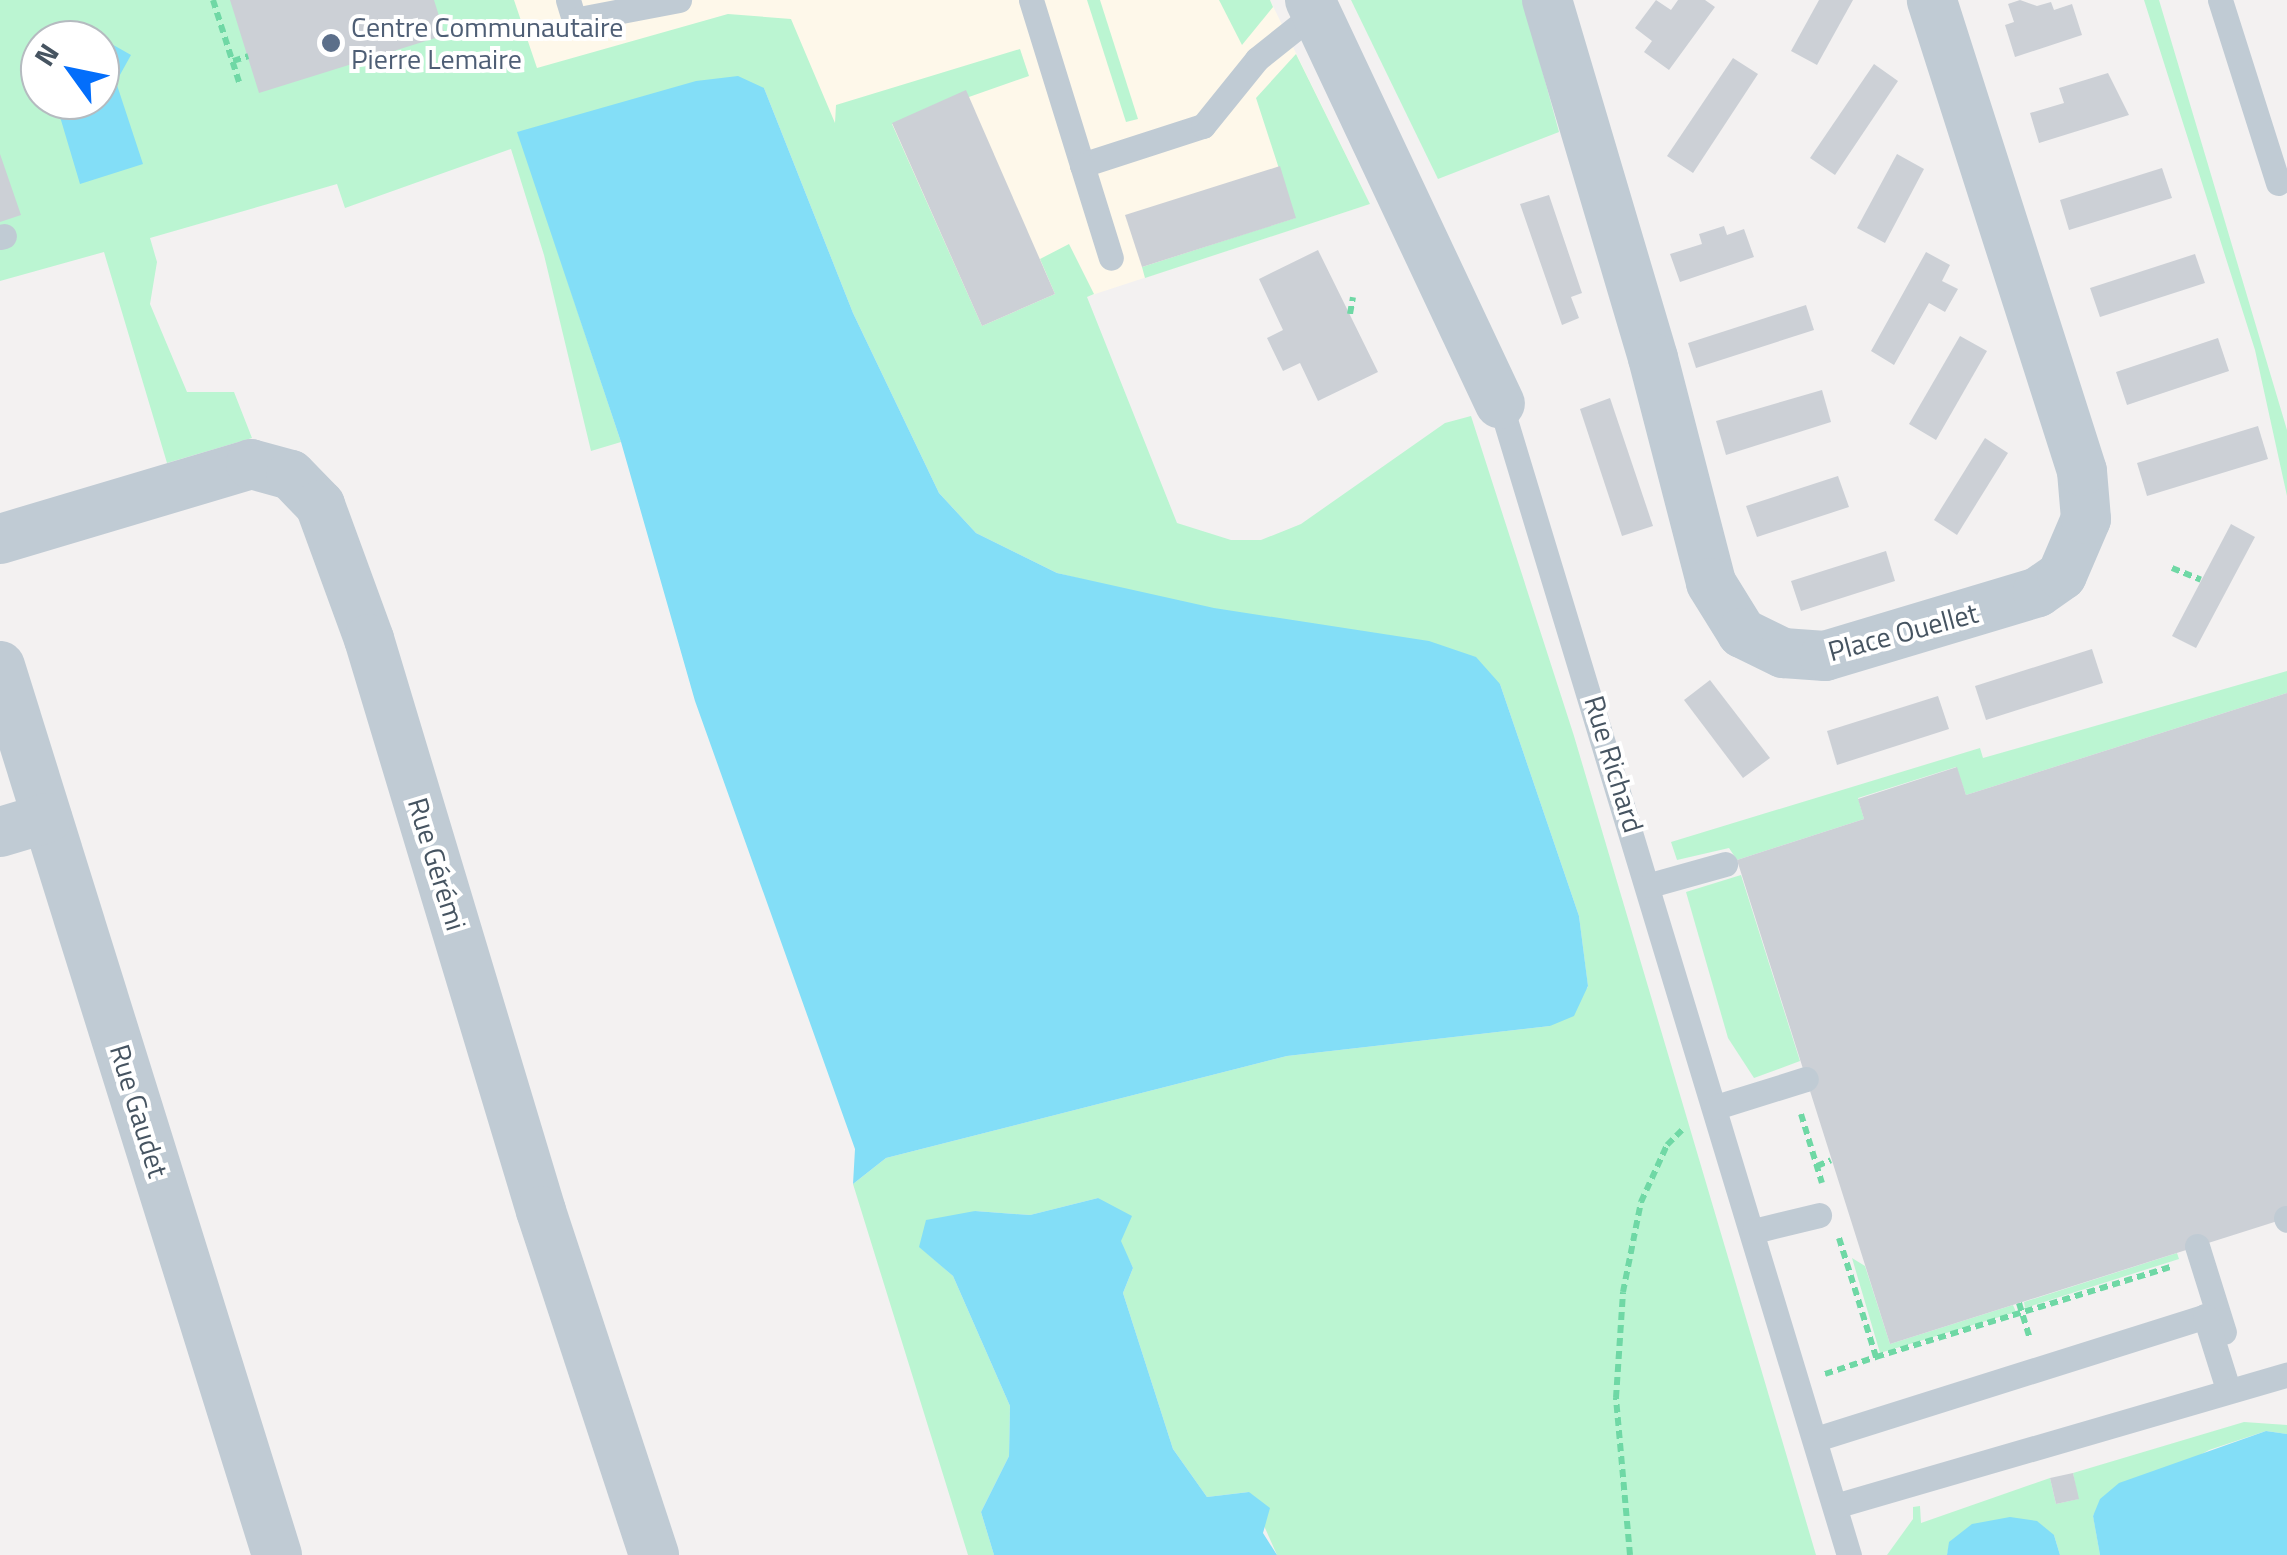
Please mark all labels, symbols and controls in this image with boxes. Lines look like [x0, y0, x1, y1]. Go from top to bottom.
place label: Centre Communautaire Pierre Lemaire [351, 10, 623, 76]
north arrow [20, 20, 120, 120]
marker: Centre Communautaire Pierre Lemaire [320, 32, 342, 54]
text: N [23, 35, 69, 74]
street label: Place Ouellet [1824, 596, 1982, 668]
street label: Rue Richard [1577, 692, 1651, 836]
street label: Rue Gérémi [401, 794, 473, 934]
street label: Rue Gaudet [103, 1040, 175, 1182]

